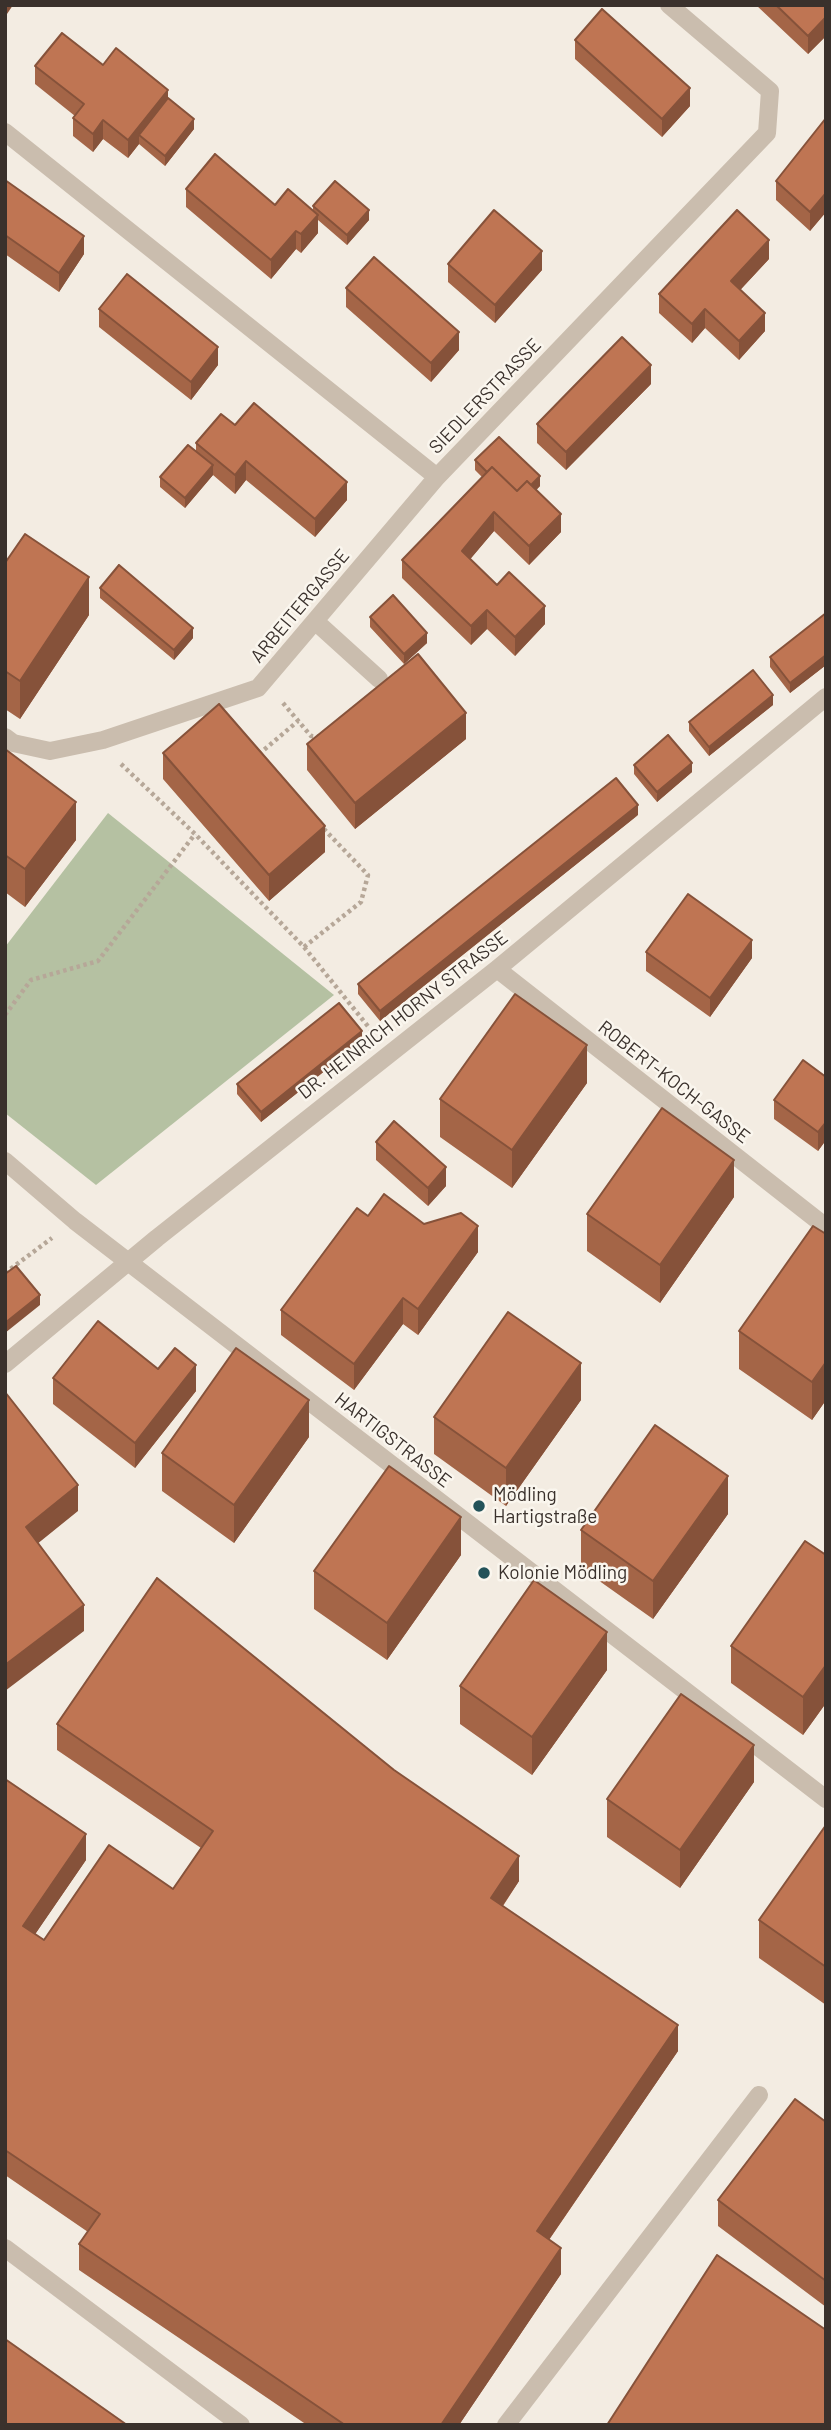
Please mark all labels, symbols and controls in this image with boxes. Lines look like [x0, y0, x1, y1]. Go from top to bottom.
street label: SIEDLERSTRASSE [424, 334, 546, 458]
street label: ARBEITERGASSE [246, 544, 354, 668]
street label: DR. HEINRICH HORNY STRASSE [293, 926, 513, 1104]
street label: ROBERT-KOCH-GASSE [594, 1016, 754, 1148]
street label: HARTIGSTRASSE [330, 1387, 456, 1493]
place label: Mödling Hartigstraße [493, 1484, 597, 1528]
marker: Mödling Hartigstraße [471, 1498, 487, 1514]
place label: Kolonie Mödling [498, 1562, 627, 1584]
marker: Kolonie Mödling [476, 1565, 492, 1581]

